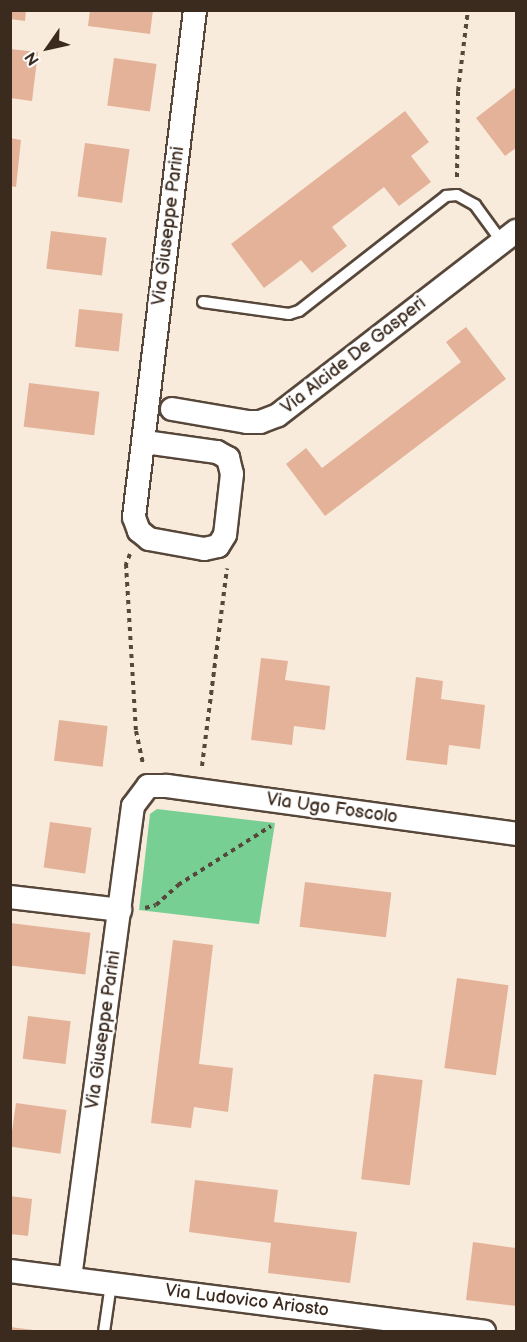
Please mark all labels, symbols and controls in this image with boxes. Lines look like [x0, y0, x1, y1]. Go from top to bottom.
north arrow [18, 18, 78, 78]
text: N [21, 48, 44, 69]
street label: Via Giuseppe Parini [149, 145, 189, 307]
street label: Via Alcide De Gasperi [277, 293, 431, 419]
street label: Via Ugo Foscolo [265, 789, 399, 829]
street label: Via Giuseppe Parini [82, 949, 126, 1111]
street label: Via Ludovico Ariosto [164, 1280, 330, 1322]

